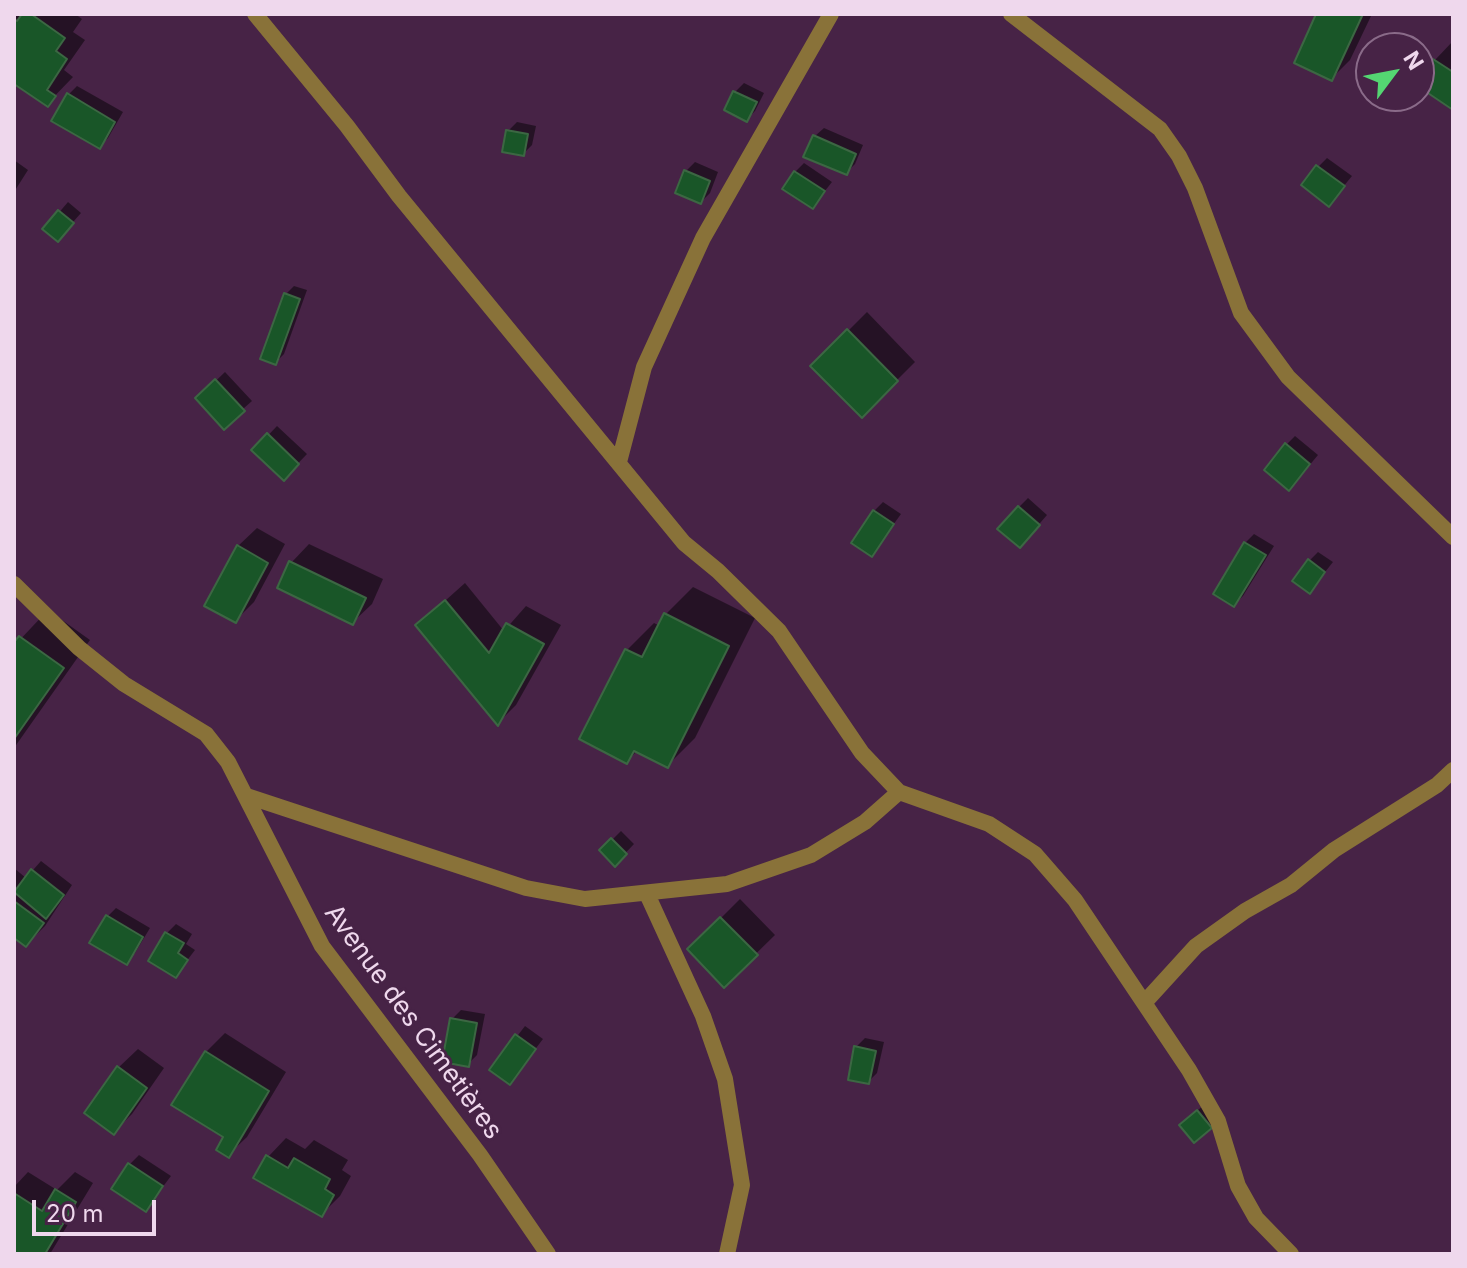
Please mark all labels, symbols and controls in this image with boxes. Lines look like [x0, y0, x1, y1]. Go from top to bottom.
north arrow [1355, 32, 1435, 112]
text: N [1398, 46, 1429, 74]
street label: Avenue des Cimetières [317, 899, 509, 1145]
scale bar [36, 1184, 160, 1234]
text: 20 m [46, 1199, 104, 1228]

